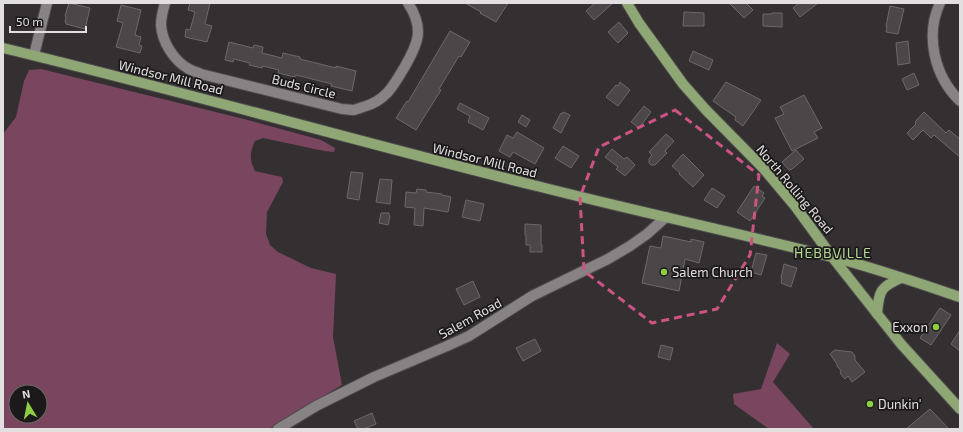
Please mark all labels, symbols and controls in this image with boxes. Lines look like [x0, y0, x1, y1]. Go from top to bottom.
scale bar [10, 8, 86, 34]
text: 50 m [16, 14, 43, 28]
street label: Windsor Mill Road [117, 56, 225, 98]
street label: Buds Circle [270, 70, 338, 102]
street label: Windsor Mill Road [431, 139, 539, 181]
street label: North Rolling Road [753, 141, 837, 237]
district label: HEBBVILLE [794, 244, 872, 261]
place label: Salem Church [672, 264, 753, 280]
marker: Salem Church [659, 267, 669, 277]
street label: Salem Road [436, 294, 504, 342]
place label: Exxon [892, 319, 928, 335]
marker: Exxon [931, 322, 941, 332]
north arrow [8, 384, 48, 424]
text: N [21, 387, 31, 401]
place label: Dunkin' [878, 396, 922, 412]
marker: Dunkin' [865, 399, 875, 409]

